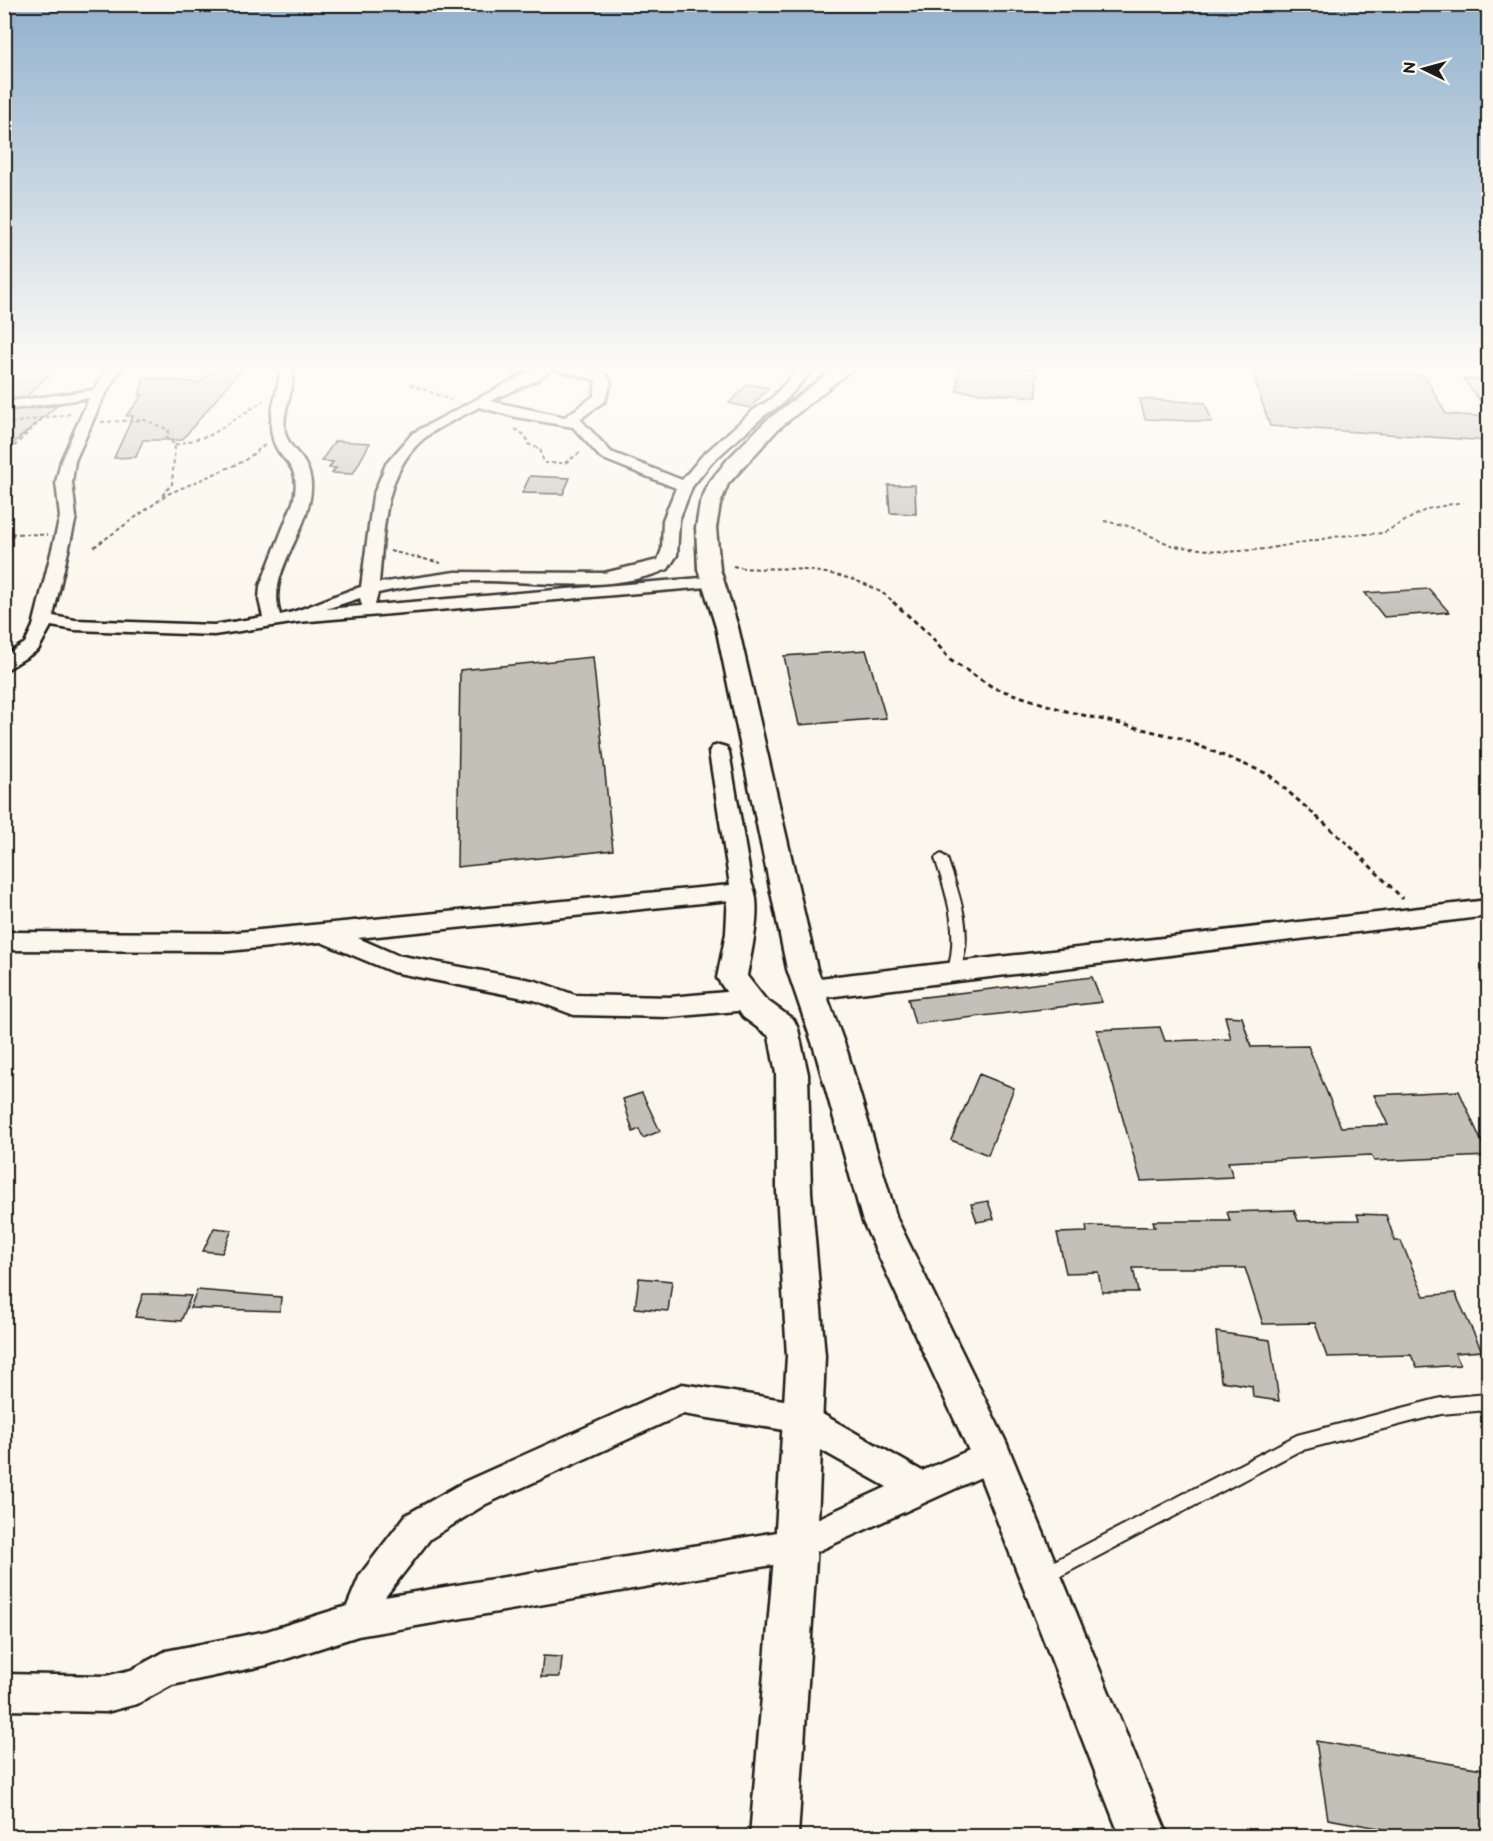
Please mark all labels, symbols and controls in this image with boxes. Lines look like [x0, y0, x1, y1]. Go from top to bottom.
north arrow [1394, 39, 1454, 99]
text: N [1401, 61, 1421, 75]

